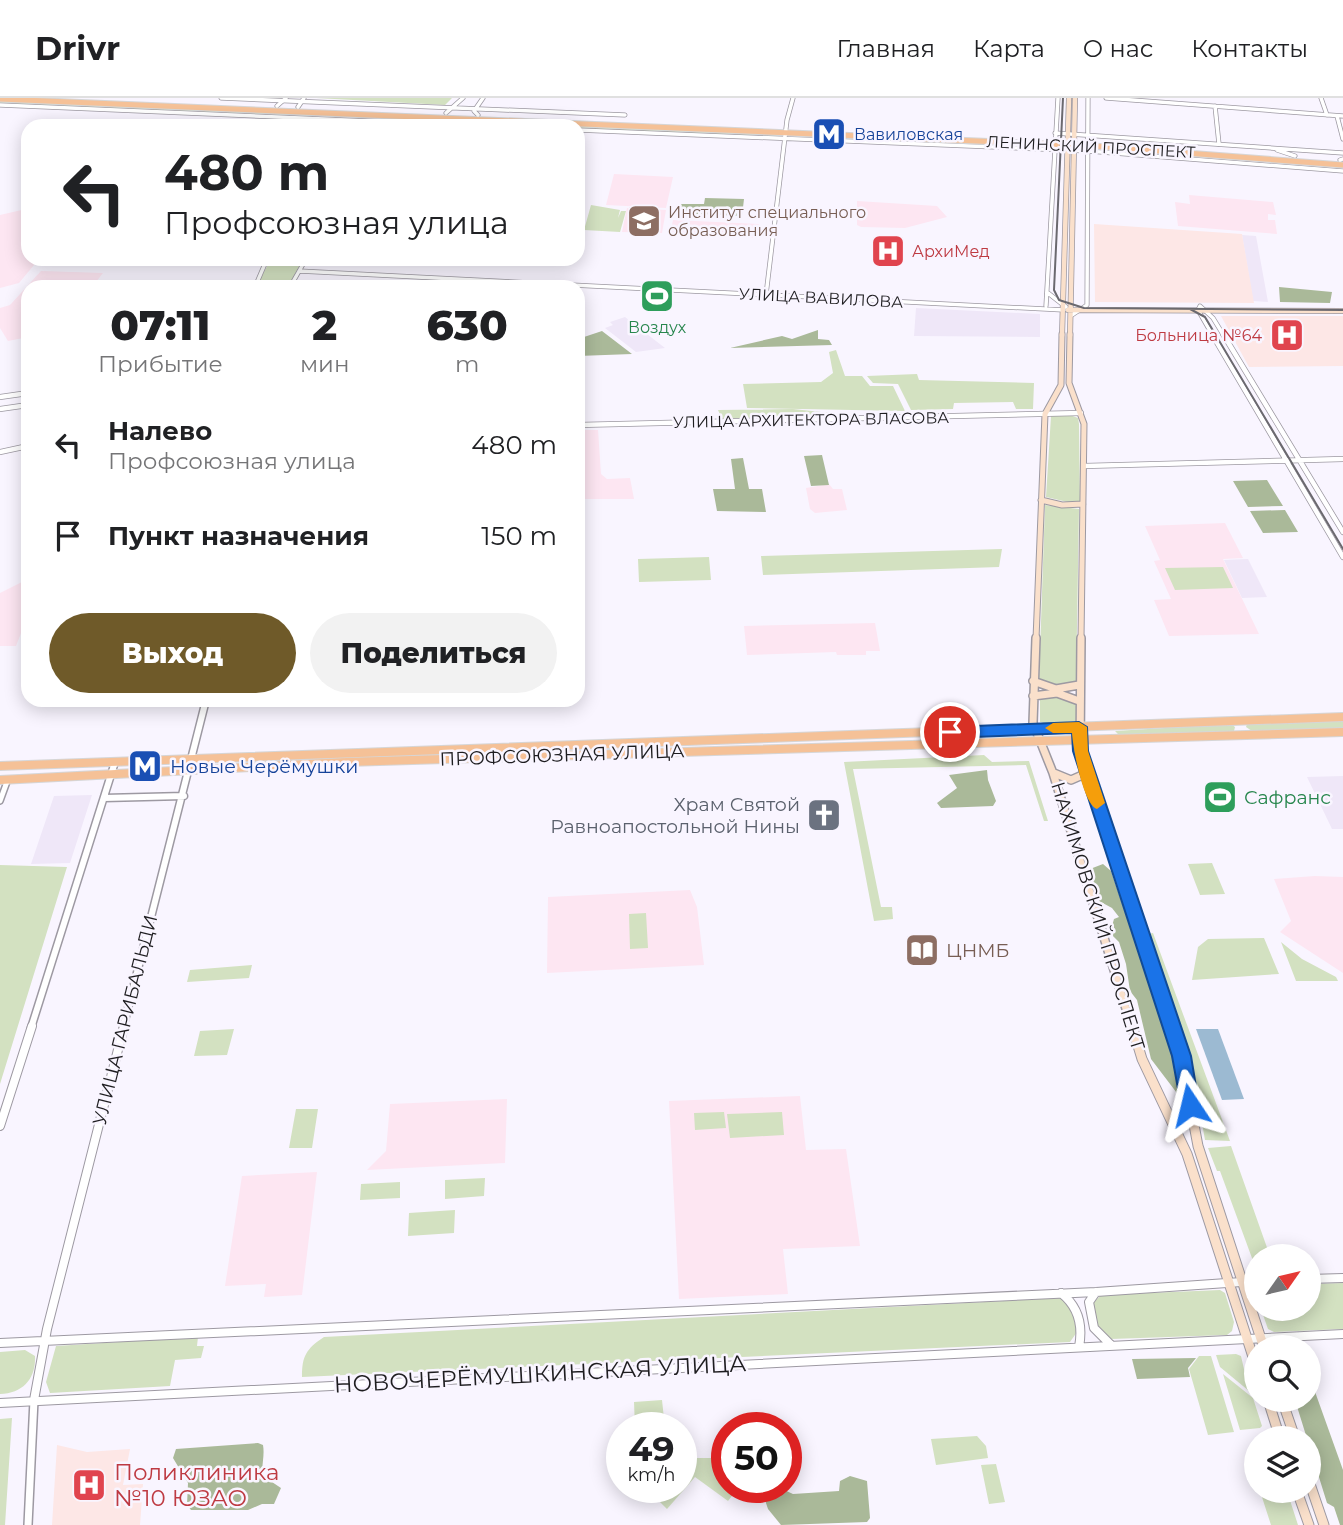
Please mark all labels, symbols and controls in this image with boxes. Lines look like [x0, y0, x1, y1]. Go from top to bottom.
text: Drivr [35, 28, 120, 68]
text: Главная [837, 34, 935, 63]
text: Карта [973, 34, 1045, 63]
text: О нас [1083, 34, 1153, 63]
text: Контакты [1191, 34, 1308, 63]
metro station icon: Вавиловская [810, 115, 848, 153]
place label: Вавиловская [854, 125, 963, 144]
street label: ЛЕНИНСКИЙ ПРОСПЕКТ [986, 132, 1196, 162]
text: 480 m [164, 143, 329, 202]
icon: left [49, 147, 140, 238]
school or university icon: Институт специального образования [625, 202, 663, 240]
text: Профсоюзная улица [164, 203, 509, 242]
place label: Институт специального образования [668, 203, 866, 240]
hospital icon: АрхиМед [869, 232, 907, 270]
place label: АрхиМед [912, 242, 990, 261]
sports icon: Воздух [638, 277, 676, 315]
street label: УЛИЦА ВАВИЛОВА [738, 284, 904, 312]
text: 07:11 [110, 299, 211, 351]
text: 2 [312, 299, 337, 351]
text: 630 [427, 299, 508, 351]
hospital icon: Больница №64 [1268, 316, 1306, 354]
place label: Воздух [628, 318, 687, 337]
place label: Больница №64 [1135, 326, 1262, 345]
text: Прибытие [98, 350, 223, 378]
text: мин [300, 350, 349, 378]
text: m [455, 350, 479, 378]
street label: УЛИЦА АРХИТЕКТОРА ВЛАСОВА [673, 408, 949, 432]
text: Налево [108, 415, 212, 447]
icon: left [49, 426, 87, 464]
text: 480 m [471, 429, 557, 461]
text: Профсоюзная улица [108, 447, 356, 475]
icon: arrive [49, 517, 87, 555]
text: Пункт назначения [108, 520, 369, 552]
text: 150 m [481, 520, 557, 552]
button: Выход [49, 613, 296, 693]
button: Поделиться [310, 613, 557, 693]
pin [920, 702, 980, 762]
icon: arrive [931, 713, 969, 751]
street label: ПРОФСОЮЗНАЯ УЛИЦА [439, 739, 685, 771]
metro station icon: Новые Черёмушки [126, 747, 164, 785]
place label: Новые Черёмушки [170, 755, 358, 778]
sports icon: Сафранс [1201, 778, 1239, 816]
street label: НАХИМОВСКИЙ ПРОСПЕКТ [1046, 779, 1150, 1053]
place label: Сафранс [1244, 786, 1331, 809]
place label: Храм Святой Равноапостольной Нины [550, 793, 800, 838]
church icon: Храм Святой Равноапостольной Нины [805, 796, 843, 834]
street label: УЛИЦА ГАРИБАЛЬДИ [88, 912, 162, 1128]
library icon: ЦНМБ [903, 931, 941, 969]
place label: ЦНМБ [946, 939, 1009, 962]
position arrow [1153, 1068, 1227, 1142]
north arrow [1244, 1244, 1321, 1321]
map controls [1244, 1244, 1321, 1503]
button: search [1244, 1335, 1321, 1412]
street label: НОВОЧЕРЁМУШКИНСКАЯ УЛИЦА [333, 1349, 747, 1399]
speed limit sign: 50 [711, 1412, 802, 1503]
button: layers [1244, 1426, 1321, 1503]
text: 49 [628, 1427, 675, 1470]
place label: Поликлиника №10 ЮЗАО [114, 1458, 280, 1512]
text: km/h [627, 1464, 676, 1486]
hospital icon: Поликлиника №10 ЮЗАО [70, 1466, 108, 1504]

